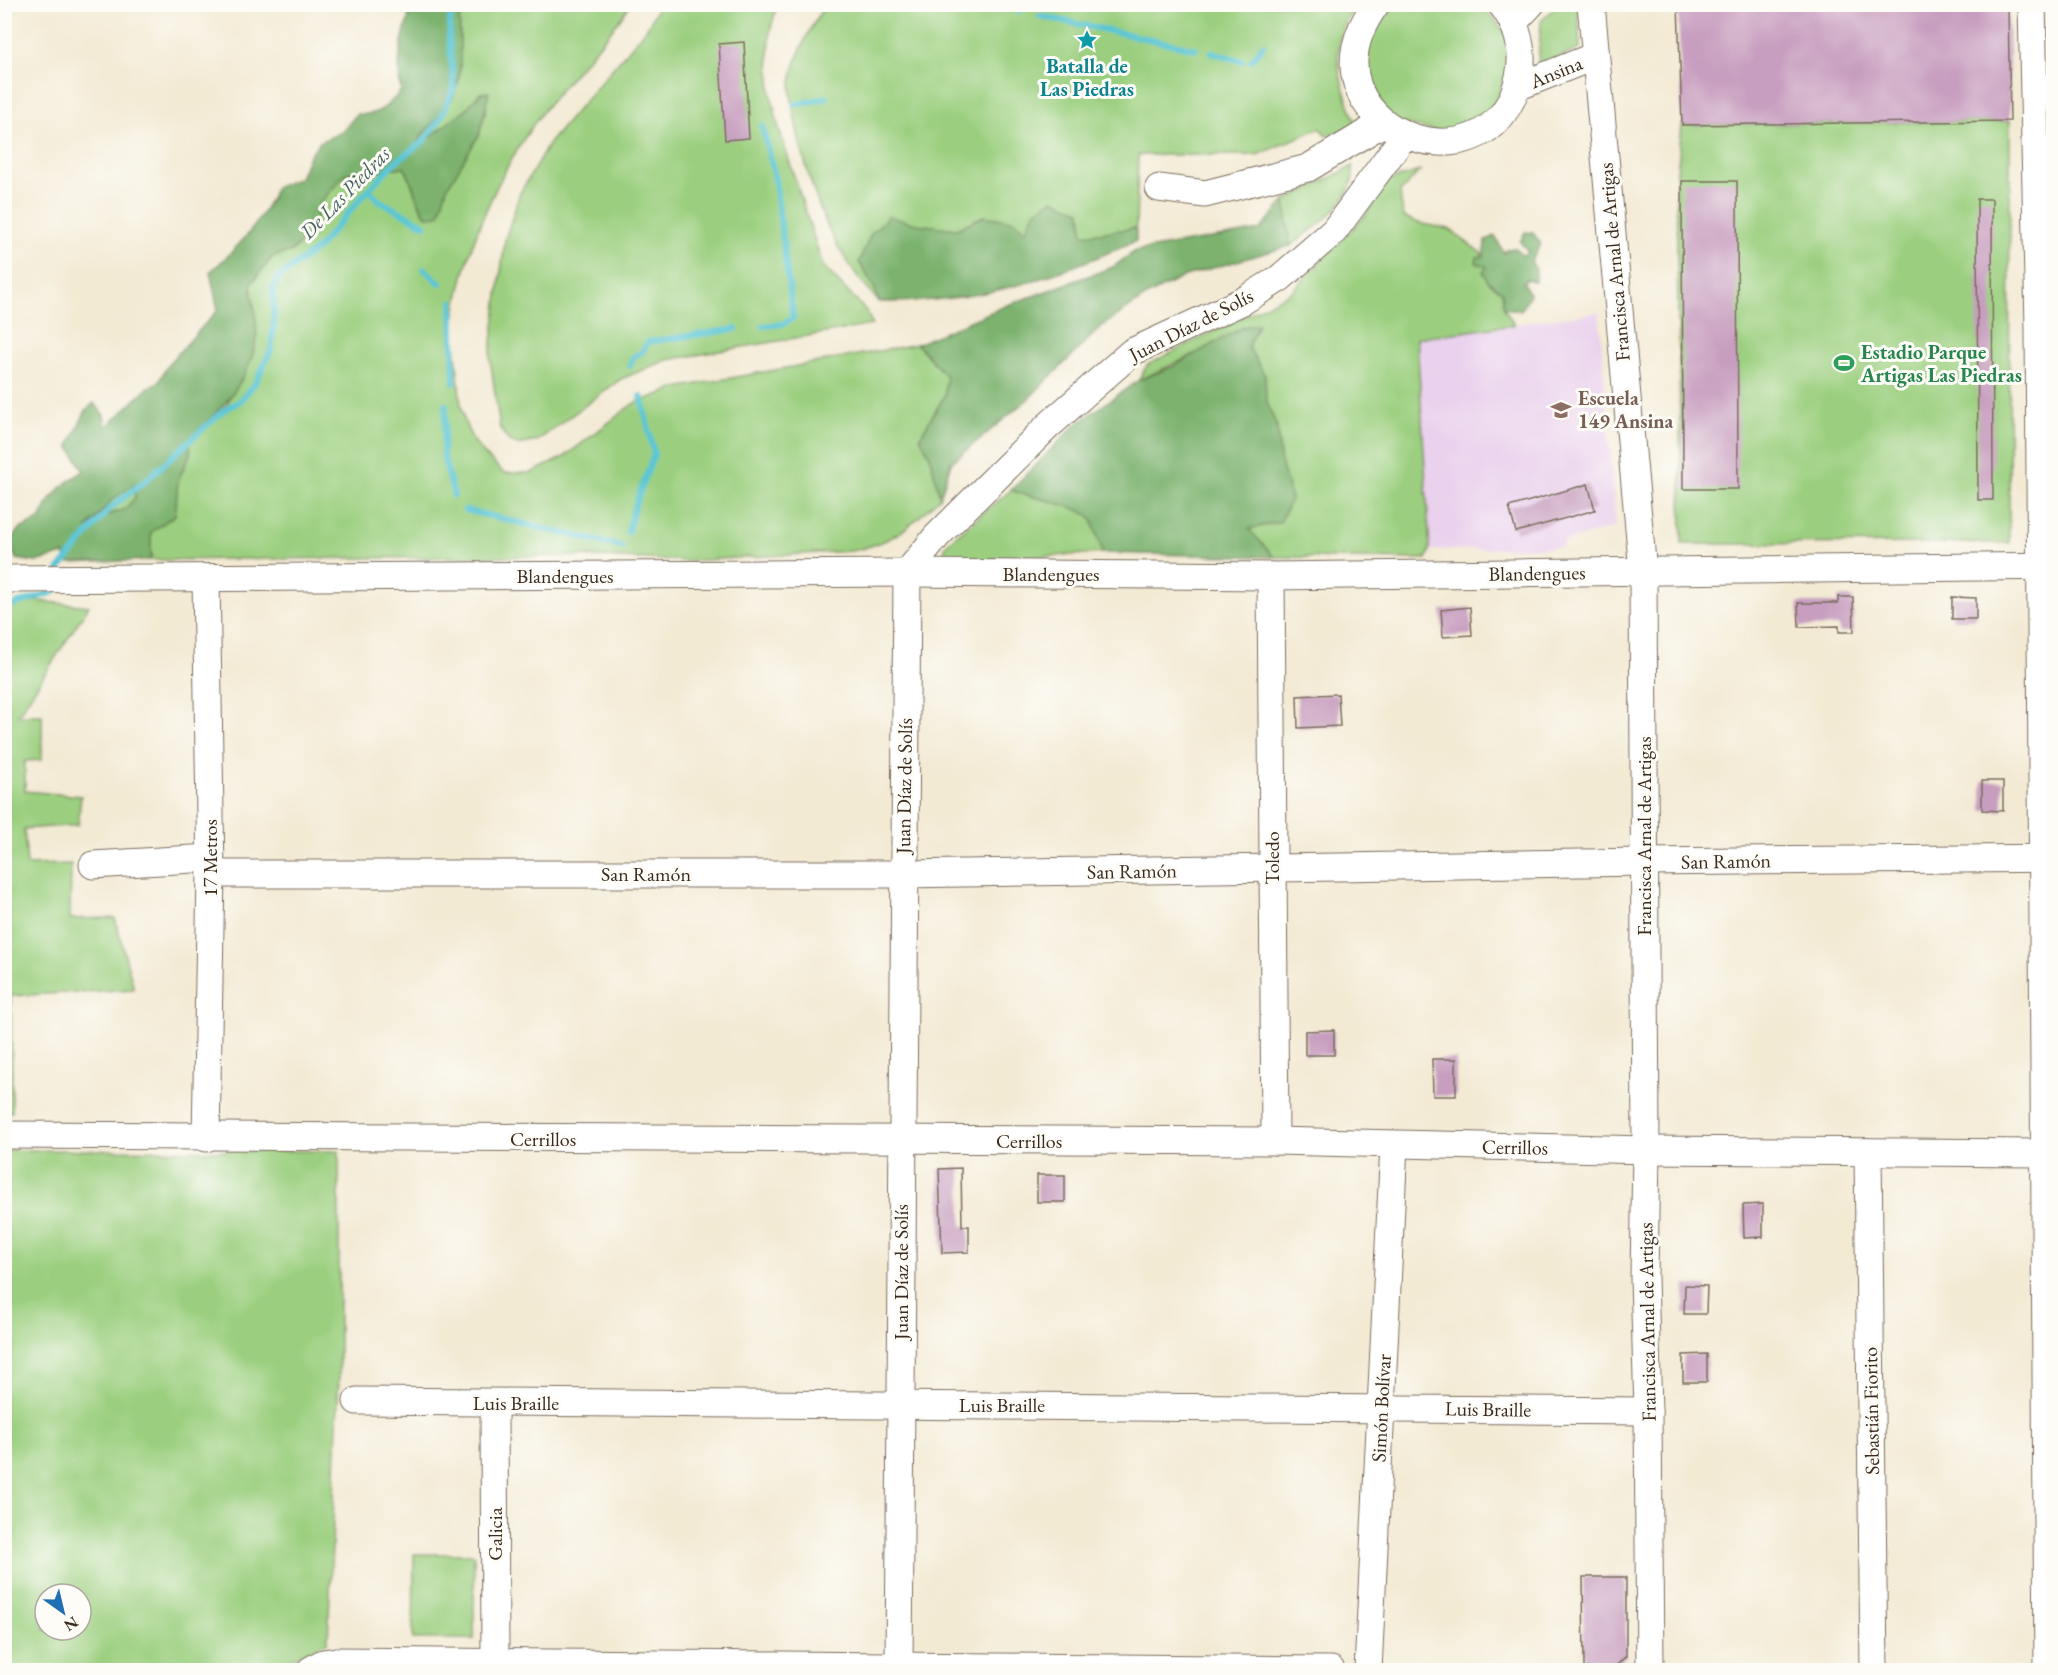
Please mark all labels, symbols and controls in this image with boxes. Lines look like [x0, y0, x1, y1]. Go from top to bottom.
place icon: Batalla de Las Piedras [1075, 28, 1099, 52]
street label: Ansina [1525, 50, 1586, 95]
place label: Batalla de Las Piedras [1040, 53, 1134, 102]
water label: De Las Piedras [293, 140, 396, 245]
street label: Francisca Arnal de Artigas [1592, 162, 1636, 362]
street label: Juan Díaz de Solís [1123, 283, 1257, 368]
place label: Estadio Parque Artigas Las Piedras [1860, 339, 2022, 388]
sports icon: Estadio Parque Artigas Las Piedras [1832, 351, 1856, 375]
place label: Escuela 149 Ansina [1578, 385, 1674, 434]
school or university icon: Escuela 149 Ansina [1549, 398, 1573, 422]
street label: Blandengues [1488, 559, 1586, 587]
street label: Blandengues [1002, 561, 1100, 587]
street label: Blandengues [516, 563, 614, 589]
street label: Juan Díaz de Solís [890, 718, 918, 856]
street label: Francisca Arnal de Artigas [1631, 736, 1657, 936]
street label: 17 Metros [197, 819, 223, 897]
street label: Toledo [1259, 831, 1285, 885]
street label: San Ramón [1681, 847, 1772, 875]
street label: San Ramón [1087, 857, 1178, 885]
street label: San Ramón [601, 861, 691, 887]
street label: Cerrillos [510, 1126, 576, 1152]
street label: Cerrillos [996, 1128, 1062, 1154]
street label: Cerrillos [1482, 1133, 1548, 1161]
street label: Juan Díaz de Solís [888, 1204, 914, 1342]
street label: Francisca Arnal de Artigas [1632, 1222, 1662, 1422]
street label: Sebastián Fiorito [1857, 1347, 1885, 1475]
street label: Simón Bolívar [1365, 1353, 1397, 1463]
street label: Luis Braille [473, 1390, 559, 1416]
street label: Luis Braille [959, 1392, 1045, 1418]
street label: Luis Braille [1445, 1395, 1532, 1423]
street label: Galicia [482, 1507, 508, 1561]
north arrow [33, 1582, 93, 1642]
text: N [60, 1612, 82, 1636]

